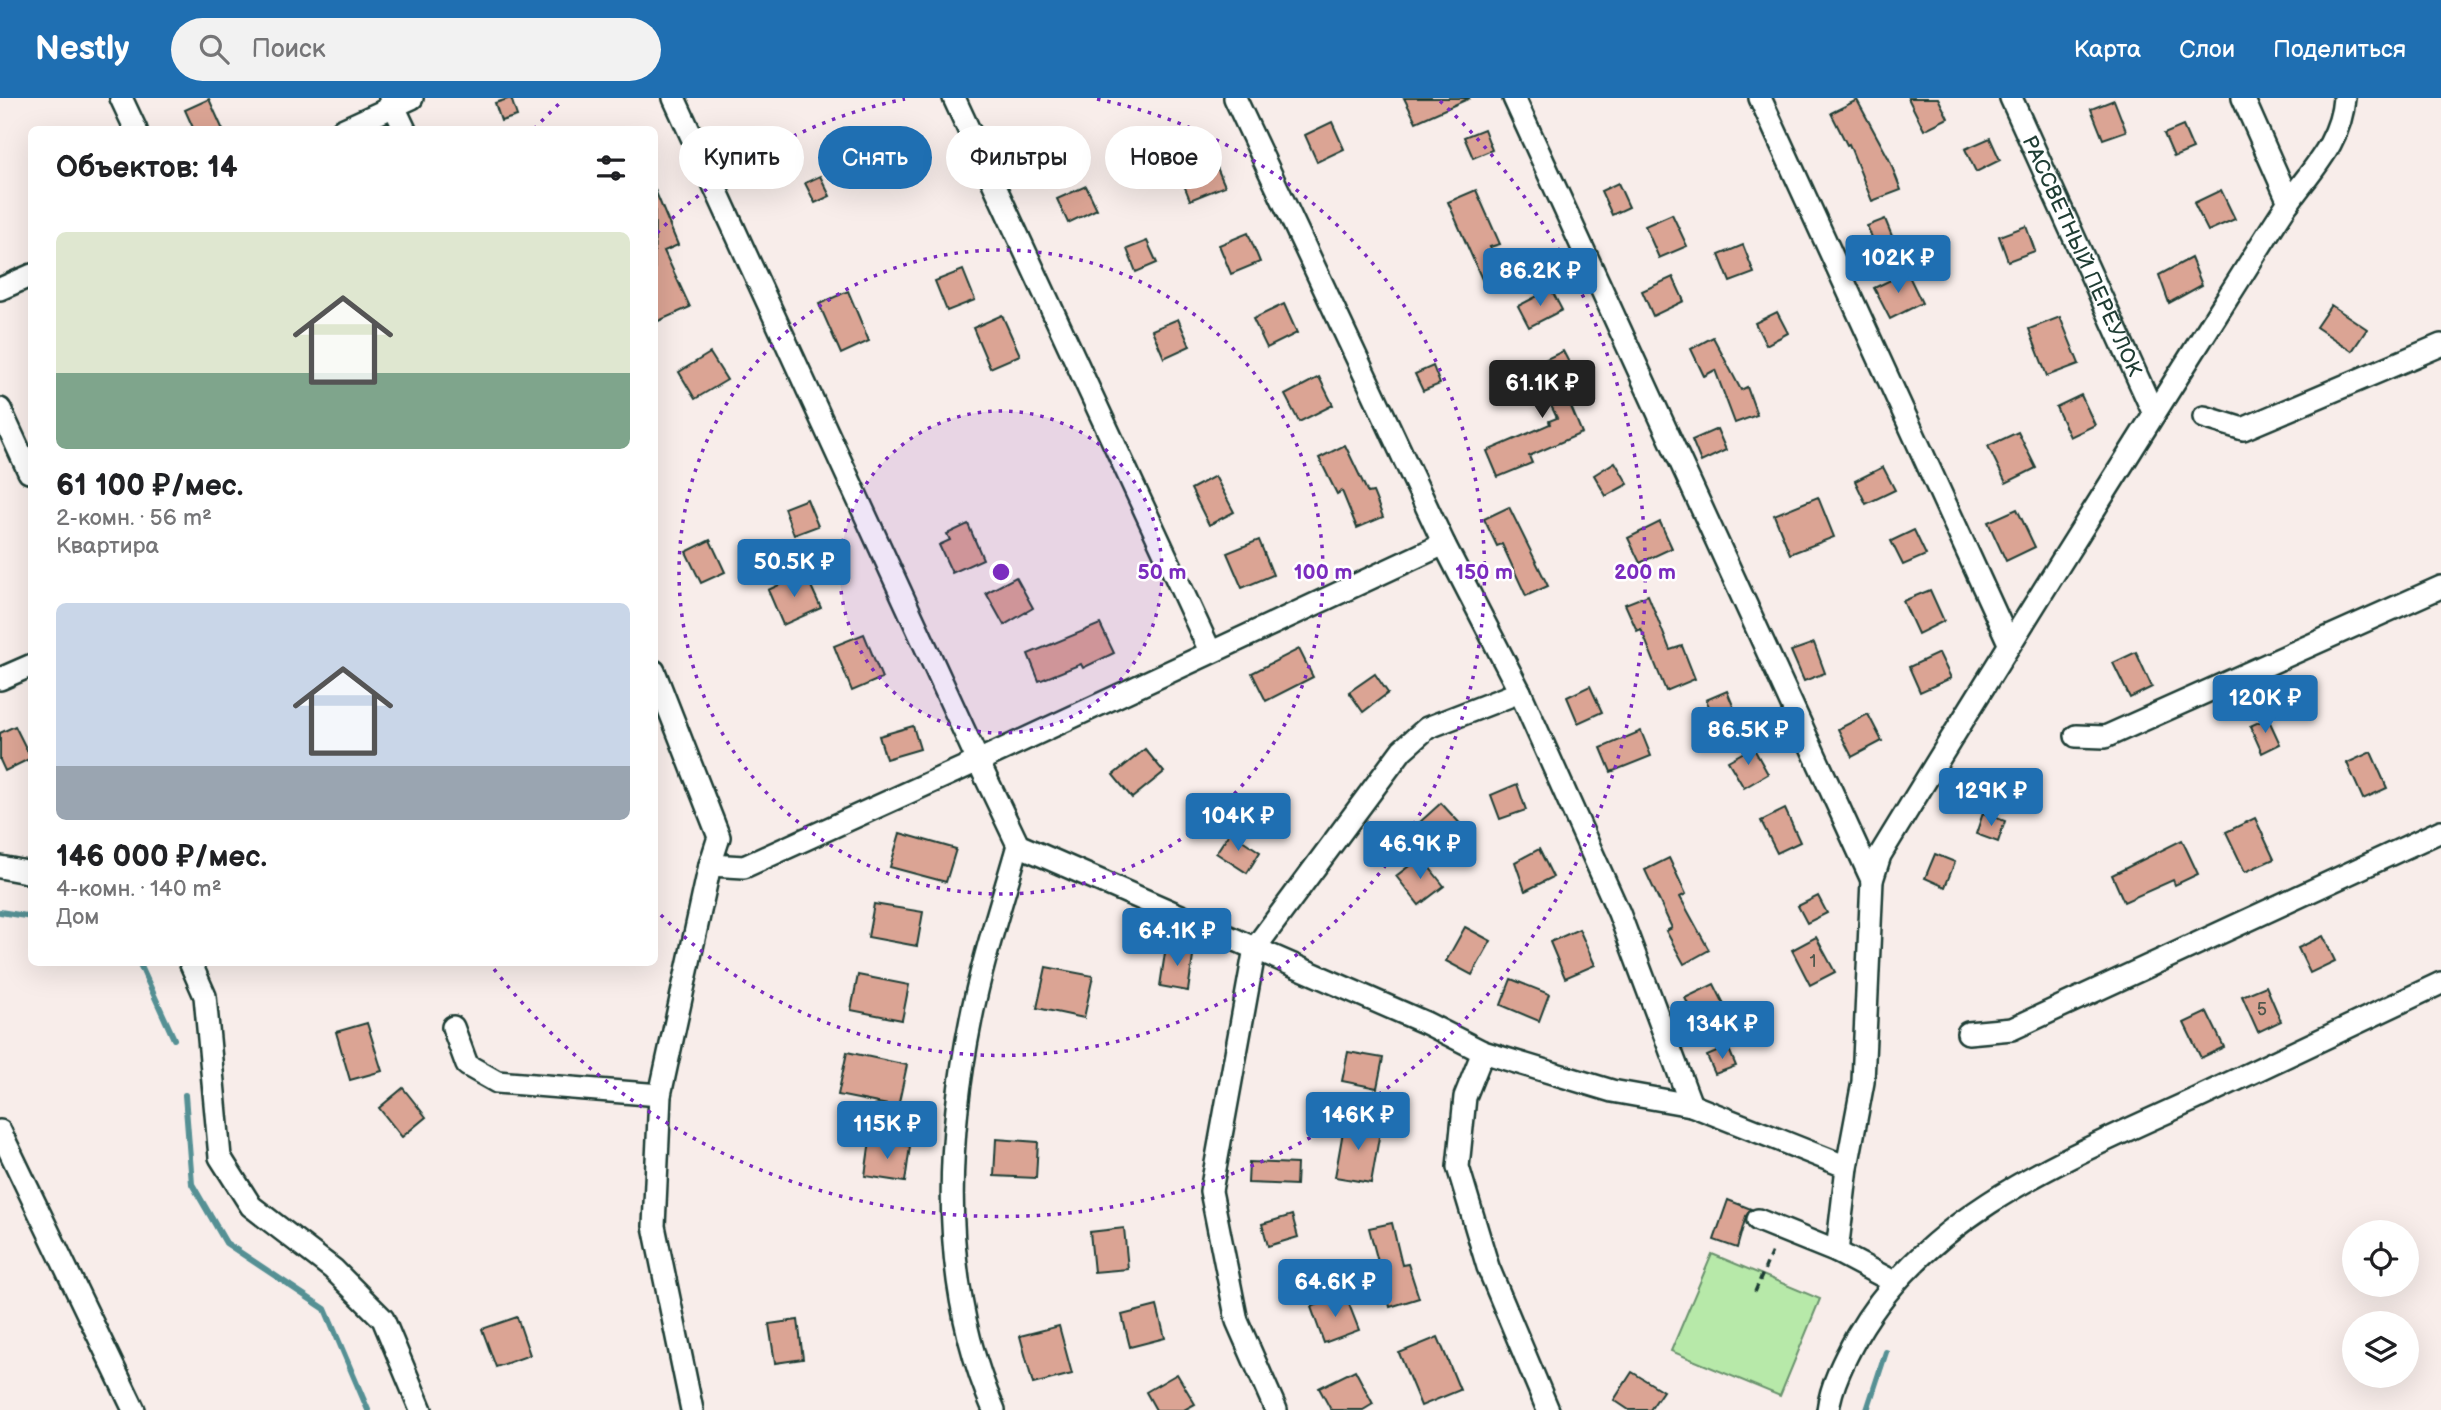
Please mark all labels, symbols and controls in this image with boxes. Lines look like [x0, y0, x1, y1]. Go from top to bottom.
search box [171, 18, 661, 81]
text: Nestly [35, 29, 129, 69]
icon: search [195, 30, 233, 68]
text: Поиск [251, 34, 326, 65]
text: Карта [2074, 35, 2141, 64]
text: Слои [2179, 35, 2235, 64]
text: Поделиться [2273, 35, 2406, 64]
chip: Купить [679, 126, 804, 189]
chip: Снять [818, 126, 932, 189]
chip: Фильтры [946, 126, 1091, 189]
chip: Новое [1105, 126, 1222, 189]
street label: РАССВЕТНЫЙ ПЕРЕУЛОК [2017, 132, 2147, 380]
icon: filters [592, 149, 630, 187]
text: Объектов: 14 [56, 150, 238, 186]
pin: 102K ₽ [1841, 236, 1955, 295]
text: 102K ₽ [1861, 244, 1935, 272]
pin: 86.2K ₽ [1475, 248, 1605, 308]
text: 86.2K ₽ [1499, 257, 1581, 285]
icon: home [280, 277, 406, 403]
pin: 61.1K ₽ [1477, 360, 1607, 420]
text: 61.1K ₽ [1505, 369, 1579, 397]
text: 61 100 ₽/мес. [56, 468, 243, 504]
text: 2-комн. · 56 m² [56, 504, 212, 532]
text: Квартира [56, 532, 159, 560]
pin: 50.5K ₽ [729, 540, 859, 599]
text: 50.5K ₽ [753, 548, 835, 576]
centre of rings [989, 560, 1013, 584]
text: 50 m [1138, 560, 1186, 585]
text: 100 m [1294, 560, 1352, 585]
text: 150 m [1455, 560, 1513, 585]
text: 200 m [1614, 560, 1676, 585]
icon: home [280, 648, 406, 774]
pin: 120K ₽ [2208, 676, 2322, 735]
text: 120K ₽ [2229, 684, 2301, 712]
pin: 86.5K ₽ [1683, 708, 1813, 767]
text: 86.5K ₽ [1707, 716, 1789, 744]
pin: 129K ₽ [1934, 768, 2048, 828]
text: 129K ₽ [1955, 777, 2027, 805]
pin: 104K ₽ [1181, 794, 1295, 853]
text: 104K ₽ [1202, 802, 1274, 830]
pin: 46.9K ₽ [1355, 822, 1485, 881]
text: 46.9K ₽ [1379, 830, 1461, 858]
text: 146 000 ₽/мес. [56, 839, 267, 875]
text: 4-комн. · 140 m² [56, 875, 222, 903]
text: Дом [56, 903, 99, 931]
pin: 64.1K ₽ [1112, 908, 1242, 968]
text: 64.1K ₽ [1138, 917, 1216, 945]
house number: 1 [1810, 951, 1816, 972]
house number: 5 [2257, 999, 2267, 1020]
pin: 134K ₽ [1665, 1002, 1779, 1061]
text: 134K ₽ [1686, 1010, 1758, 1038]
pin: 146K ₽ [1301, 1093, 1415, 1152]
text: 146K ₽ [1322, 1101, 1394, 1129]
pin: 115K ₽ [830, 1102, 944, 1161]
text: 115K ₽ [853, 1110, 921, 1138]
map controls [2342, 1220, 2419, 1388]
button: locate [2342, 1220, 2419, 1297]
pin: 64.6K ₽ [1270, 1260, 1400, 1319]
text: 64.6K ₽ [1294, 1268, 1376, 1296]
button: layers [2342, 1311, 2419, 1388]

